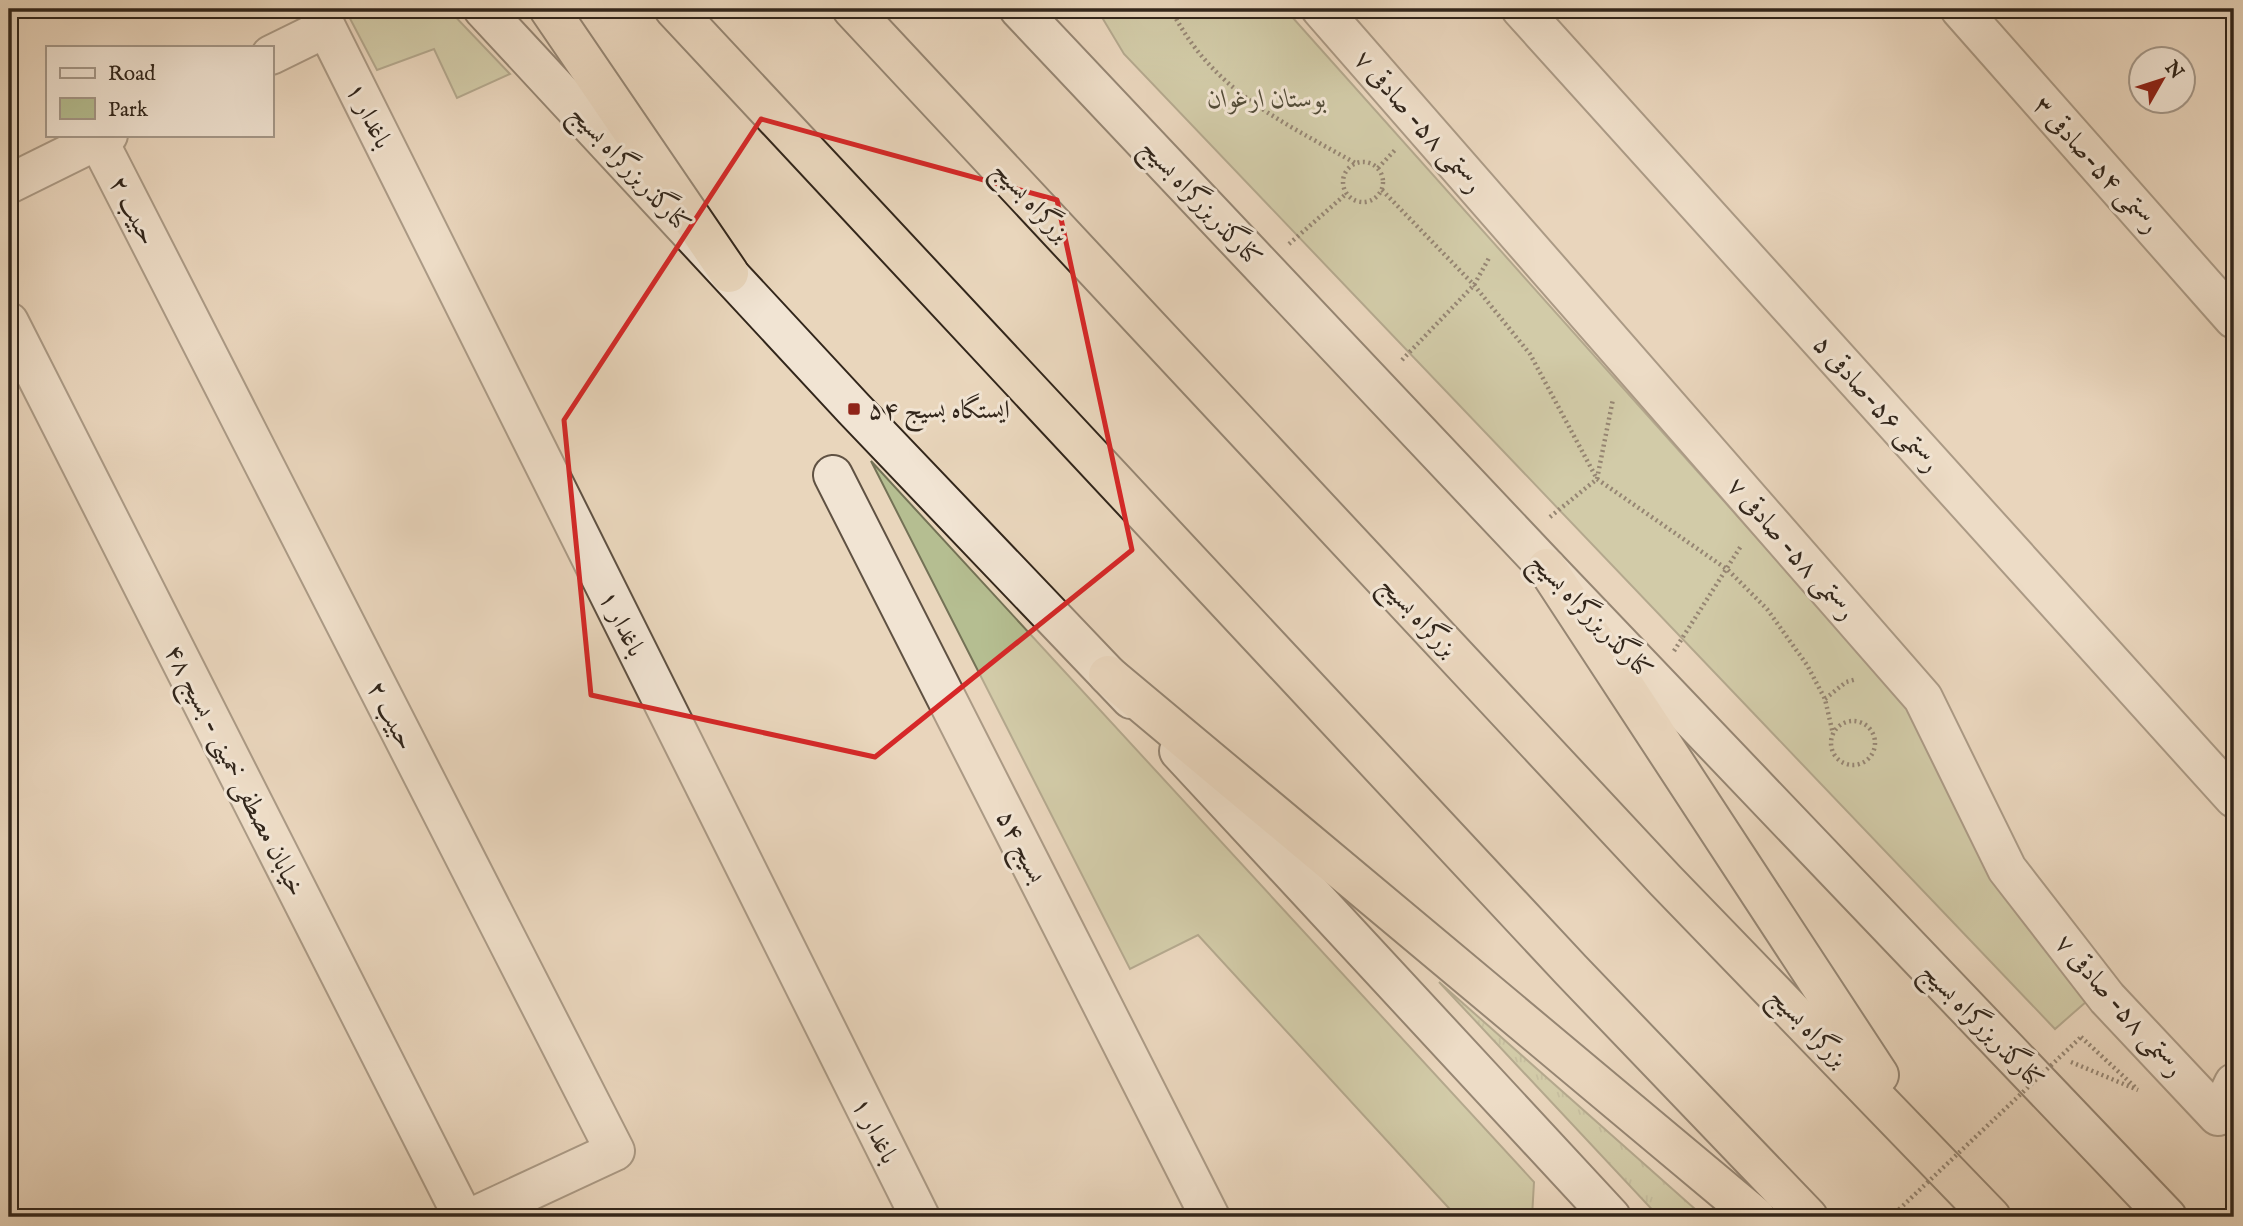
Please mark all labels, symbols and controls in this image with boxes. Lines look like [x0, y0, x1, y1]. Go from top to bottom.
street label: رستمی ۵۸- صادقی ۷ [1347, 43, 1489, 201]
legend [46, 46, 273, 136]
north arrow [2128, 46, 2198, 116]
text: N [2159, 56, 2189, 85]
text: Road [108, 61, 156, 88]
street label: باغدار ۱ [338, 77, 399, 154]
park label: بوستان ارغوان [1207, 83, 1327, 116]
street label: رستمی ۵۴-صادقی ۳ [2025, 89, 2166, 241]
street label: کنارگذربزرگراه بسیج [558, 96, 700, 244]
text: Park [108, 97, 149, 124]
street label: کنارگذربزرگراه بسیج [1129, 130, 1271, 278]
street label: بزرگراه بسیج [981, 153, 1079, 254]
street label: حبیب ۲ [101, 170, 164, 251]
street label: رستمی ۵۶-صادقی ۵ [1805, 328, 1946, 480]
place label: ایستگاه بسیج ۵۴ [868, 393, 1010, 433]
marker: ایستگاه بسیج ۵۴ [846, 401, 862, 417]
street label: رستمی ۵۸- صادقی ۷ [1720, 470, 1862, 628]
street label: کنارگذربزرگراه بسیج [1518, 544, 1662, 690]
street label: بزرگراه بسیج [1368, 568, 1466, 669]
street label: باغدار ۱ [591, 585, 652, 662]
street label: خیابان مصطفی خمینی - بسیج ۴۸ [151, 639, 313, 905]
street label: حبیب ۲ [359, 675, 422, 756]
street label: بسیج ۵۴ [983, 805, 1053, 892]
street label: رستمی ۵۸- صادقی ۷ [2048, 927, 2190, 1085]
street label: کنارگذربزرگراه بسیج [1909, 954, 2053, 1100]
street label: بزرگراه بسیج [1757, 979, 1856, 1080]
street label: باغدار ۱ [844, 1092, 905, 1169]

